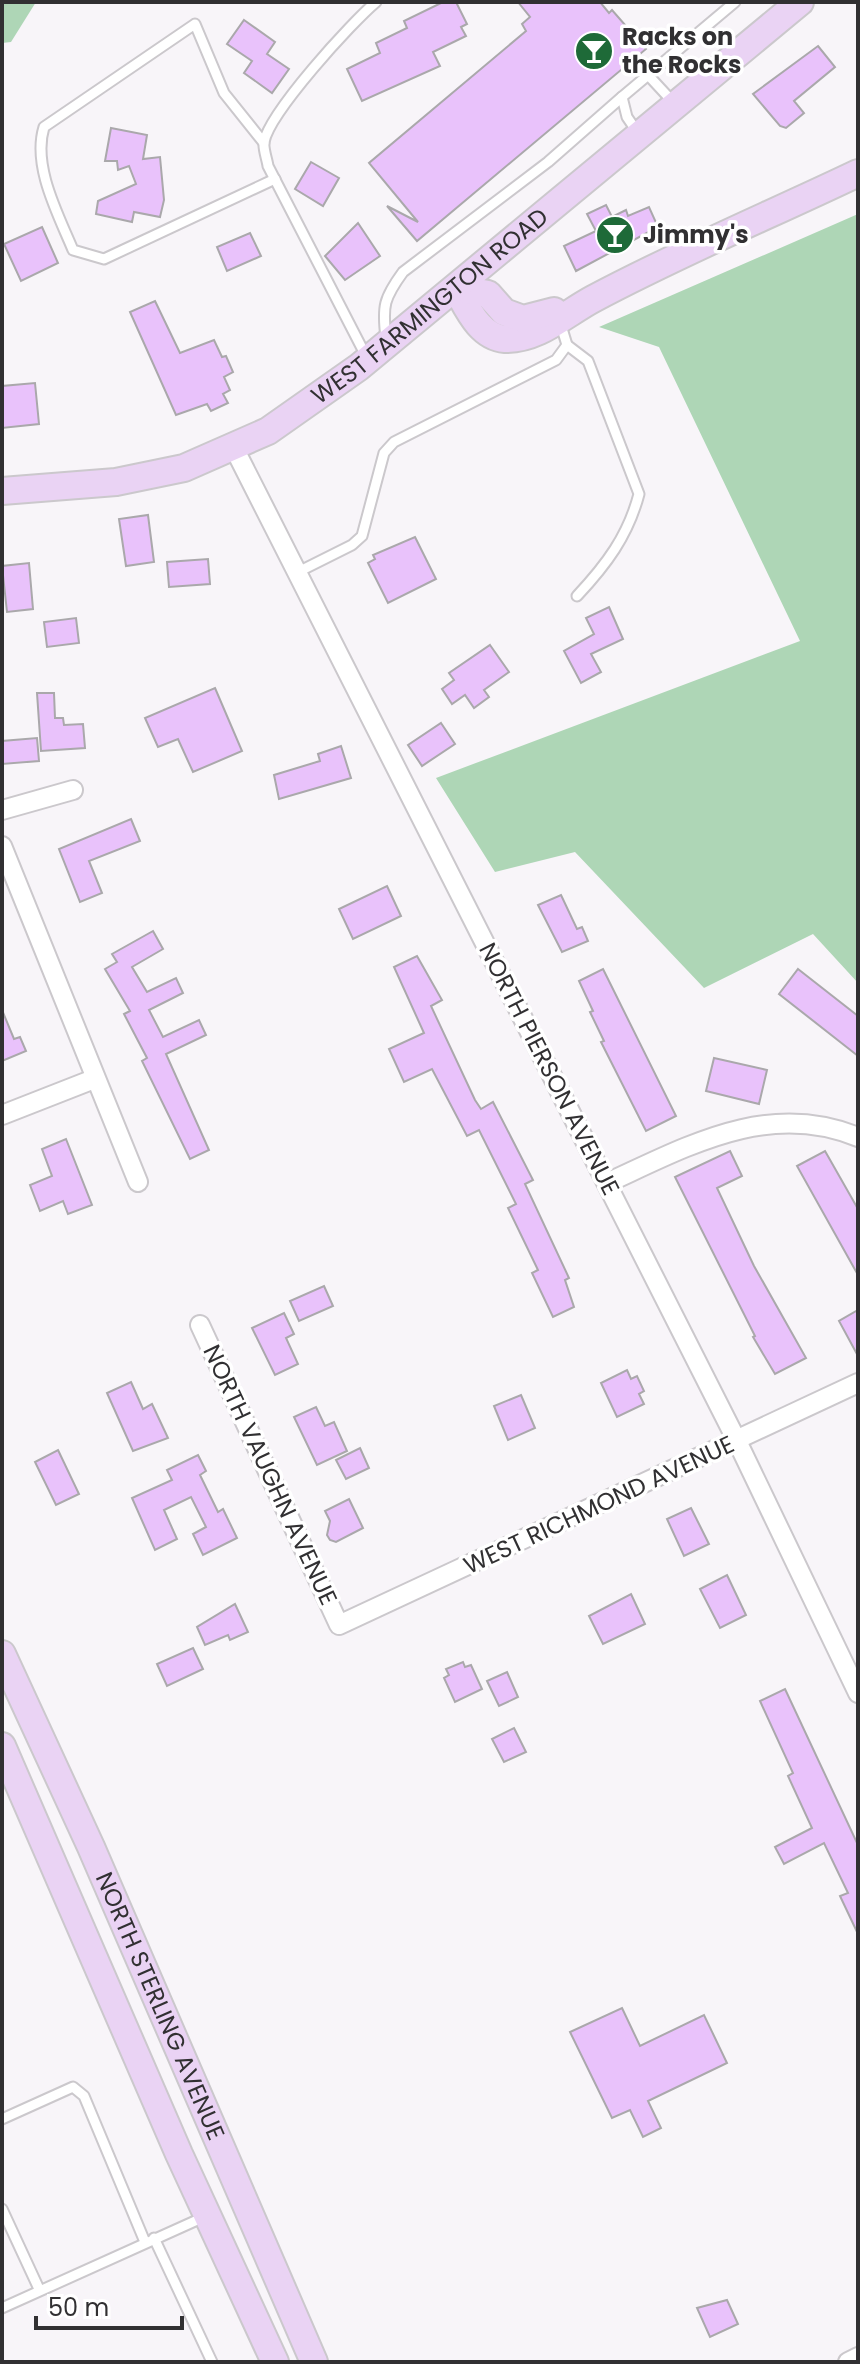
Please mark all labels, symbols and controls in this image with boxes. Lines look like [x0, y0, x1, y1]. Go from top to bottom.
place label: Racks on the Rocks [622, 20, 741, 81]
bar icon: Racks on the Rocks [573, 30, 615, 72]
street label: WEST FARMINGTON ROAD [304, 200, 555, 412]
bar icon: Jimmy's [594, 214, 636, 256]
place label: Jimmy's [643, 218, 749, 251]
street label: NORTH PIERSON AVENUE [471, 937, 628, 1201]
street label: NORTH VAUGHN AVENUE [196, 1339, 345, 1610]
street label: WEST RICHMOND AVENUE [458, 1427, 739, 1582]
street label: NORTH STERLING AVENUE [88, 1867, 233, 2145]
scale bar [36, 2280, 182, 2330]
text: 50 m [48, 2291, 109, 2324]

